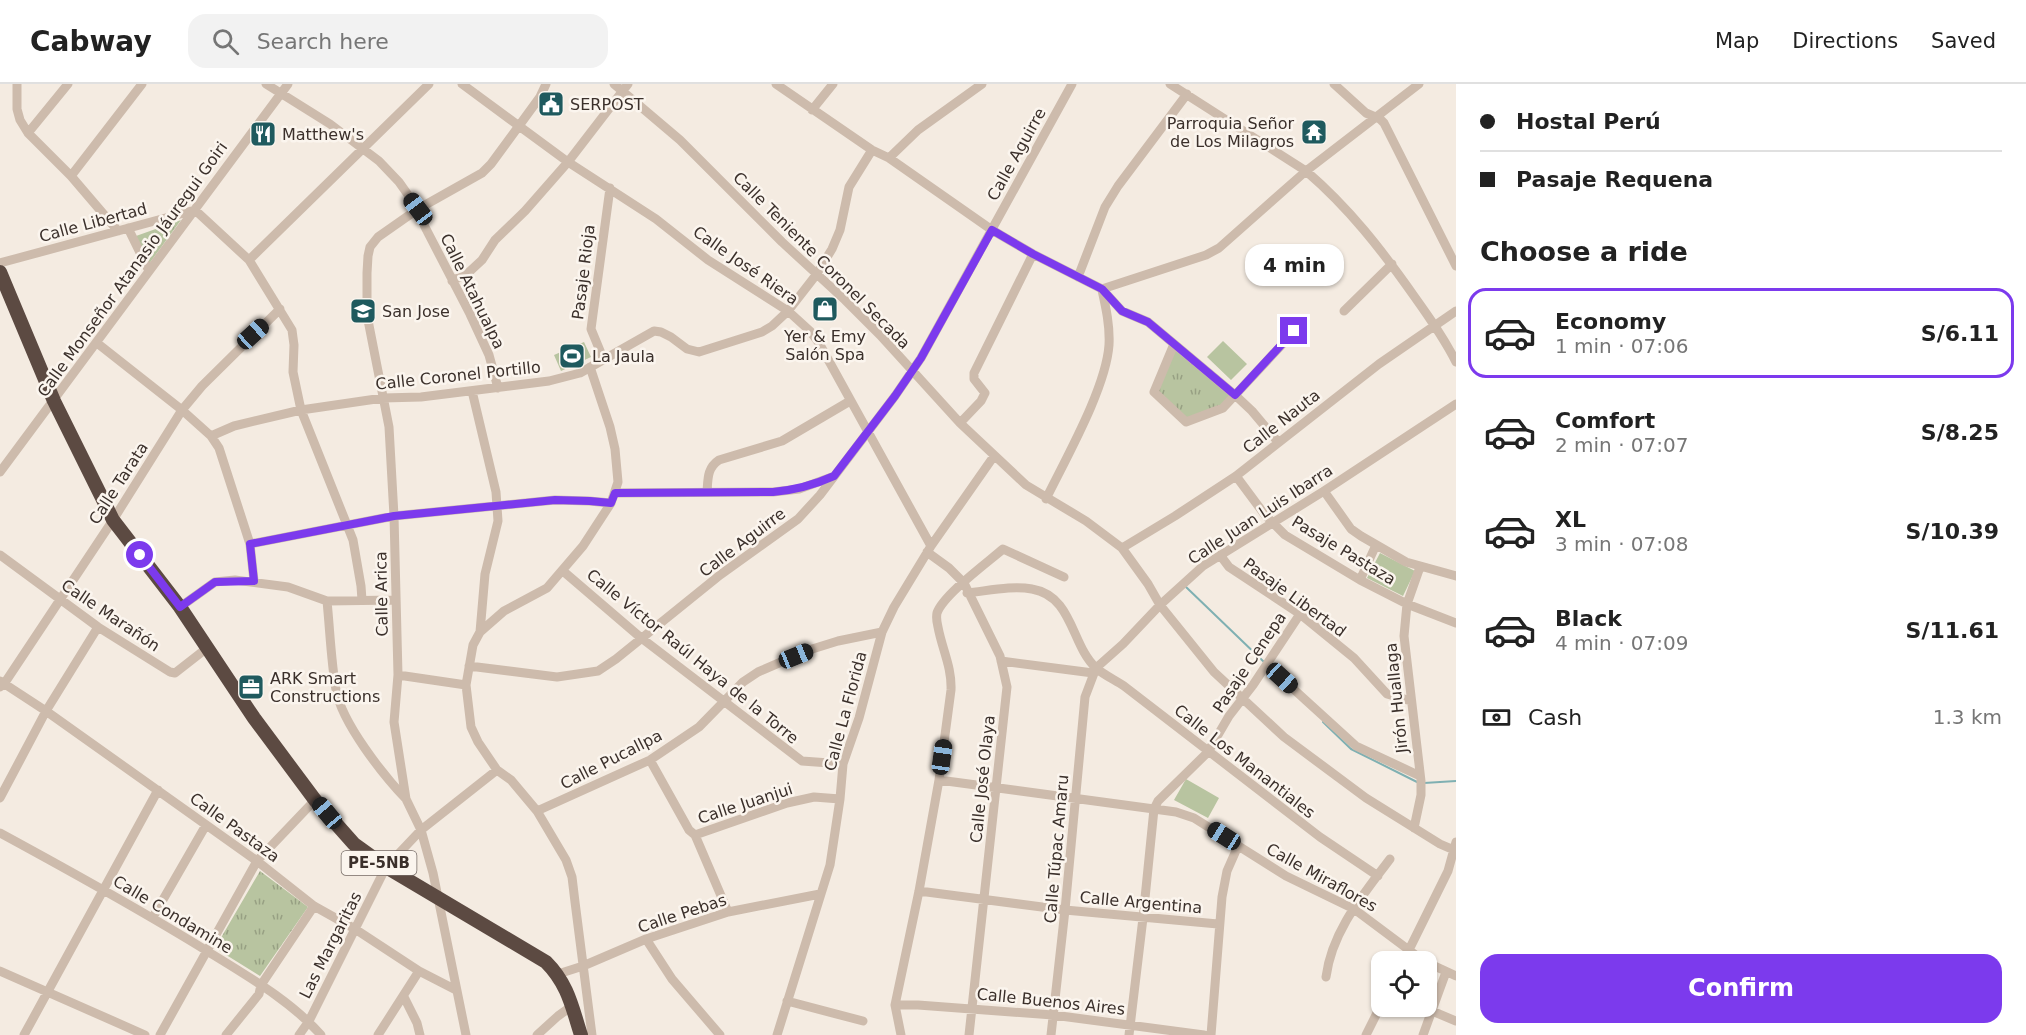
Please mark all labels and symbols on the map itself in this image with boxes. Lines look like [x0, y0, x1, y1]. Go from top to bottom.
public building icon: SERPOST [536, 89, 566, 119]
place label: SERPOST [570, 95, 644, 114]
street label: Calle Aguirre [983, 105, 1050, 204]
place label: Parroquia Señor de Los Milagros [1167, 114, 1294, 151]
temple icon: Parroquia Señor de Los Milagros [1299, 117, 1329, 147]
restaurant icon: Matthew's [248, 119, 278, 149]
place label: Matthew's [282, 125, 364, 144]
street label: Calle Monseñor Atanasio Jáuregui Goiri [33, 138, 231, 401]
street label: Calle Teniente Coronel Secada [729, 168, 914, 353]
car [400, 189, 436, 229]
street label: Calle Libertad [37, 199, 149, 246]
street label: Calle José Riera [689, 222, 802, 309]
street label: Pasaje Rioja [568, 223, 599, 321]
street label: Calle Atahualpa [436, 230, 509, 352]
callout: 4 min [1244, 244, 1344, 286]
shop icon: Yer & Emy Salón Spa [810, 294, 840, 324]
school or university icon: San Jose [348, 296, 378, 326]
place label: San Jose [382, 302, 450, 321]
car [234, 315, 272, 353]
route end [1280, 317, 1307, 344]
place label: Yer & Emy Salón Spa [783, 327, 866, 364]
sports icon: La Jaula [557, 341, 587, 371]
place label: La Jaula [592, 347, 655, 366]
street label: Calle Coronel Portillo [374, 357, 542, 394]
street label: Calle Nauta [1239, 385, 1324, 457]
street label: Calle Tarata [85, 439, 152, 528]
street label: Calle Juan Luis Ibarra [1184, 461, 1336, 568]
street label: Calle Aguirre [696, 504, 789, 581]
street label: Pasaje Pastaza [1288, 512, 1399, 589]
route start [126, 541, 153, 568]
street label: Calle Arica [371, 551, 392, 637]
street label: Pasaje Libertad [1240, 554, 1350, 641]
street label: Calle Víctor Raúl Haya de la Torre [583, 565, 802, 748]
street label: Calle Marañón [58, 575, 164, 655]
street label: Pasaje Cenepa [1209, 608, 1290, 716]
car [776, 641, 816, 671]
street label: Jirón Huallaga [1381, 642, 1412, 755]
street label: Calle La Florida [820, 649, 871, 773]
car [1263, 659, 1301, 697]
place label: ARK Smart Constructions [270, 669, 380, 706]
office icon: ARK Smart Constructions [236, 672, 266, 702]
street label: Calle Los Manantiales [1170, 701, 1319, 822]
street label: Calle José Olaya [966, 714, 999, 844]
street label: Calle Pucallpa [557, 726, 665, 793]
car [931, 738, 953, 776]
street label: Calle Túpac Amaru [1041, 774, 1072, 924]
street label: Calle Juanjui [695, 779, 795, 828]
street label: Calle Pastaza [186, 789, 283, 866]
car [309, 793, 345, 833]
car [1204, 819, 1244, 853]
street label: Calle Miraflores [1263, 839, 1380, 916]
road number: PE-5NB [342, 851, 416, 875]
street label: Calle Condamine [110, 871, 236, 958]
street label: Calle Argentina [1079, 888, 1203, 917]
street label: Las Margaritas [295, 889, 366, 1002]
street label: Calle Pebas [635, 890, 729, 937]
street label: Calle Buenos Aires [976, 984, 1126, 1019]

